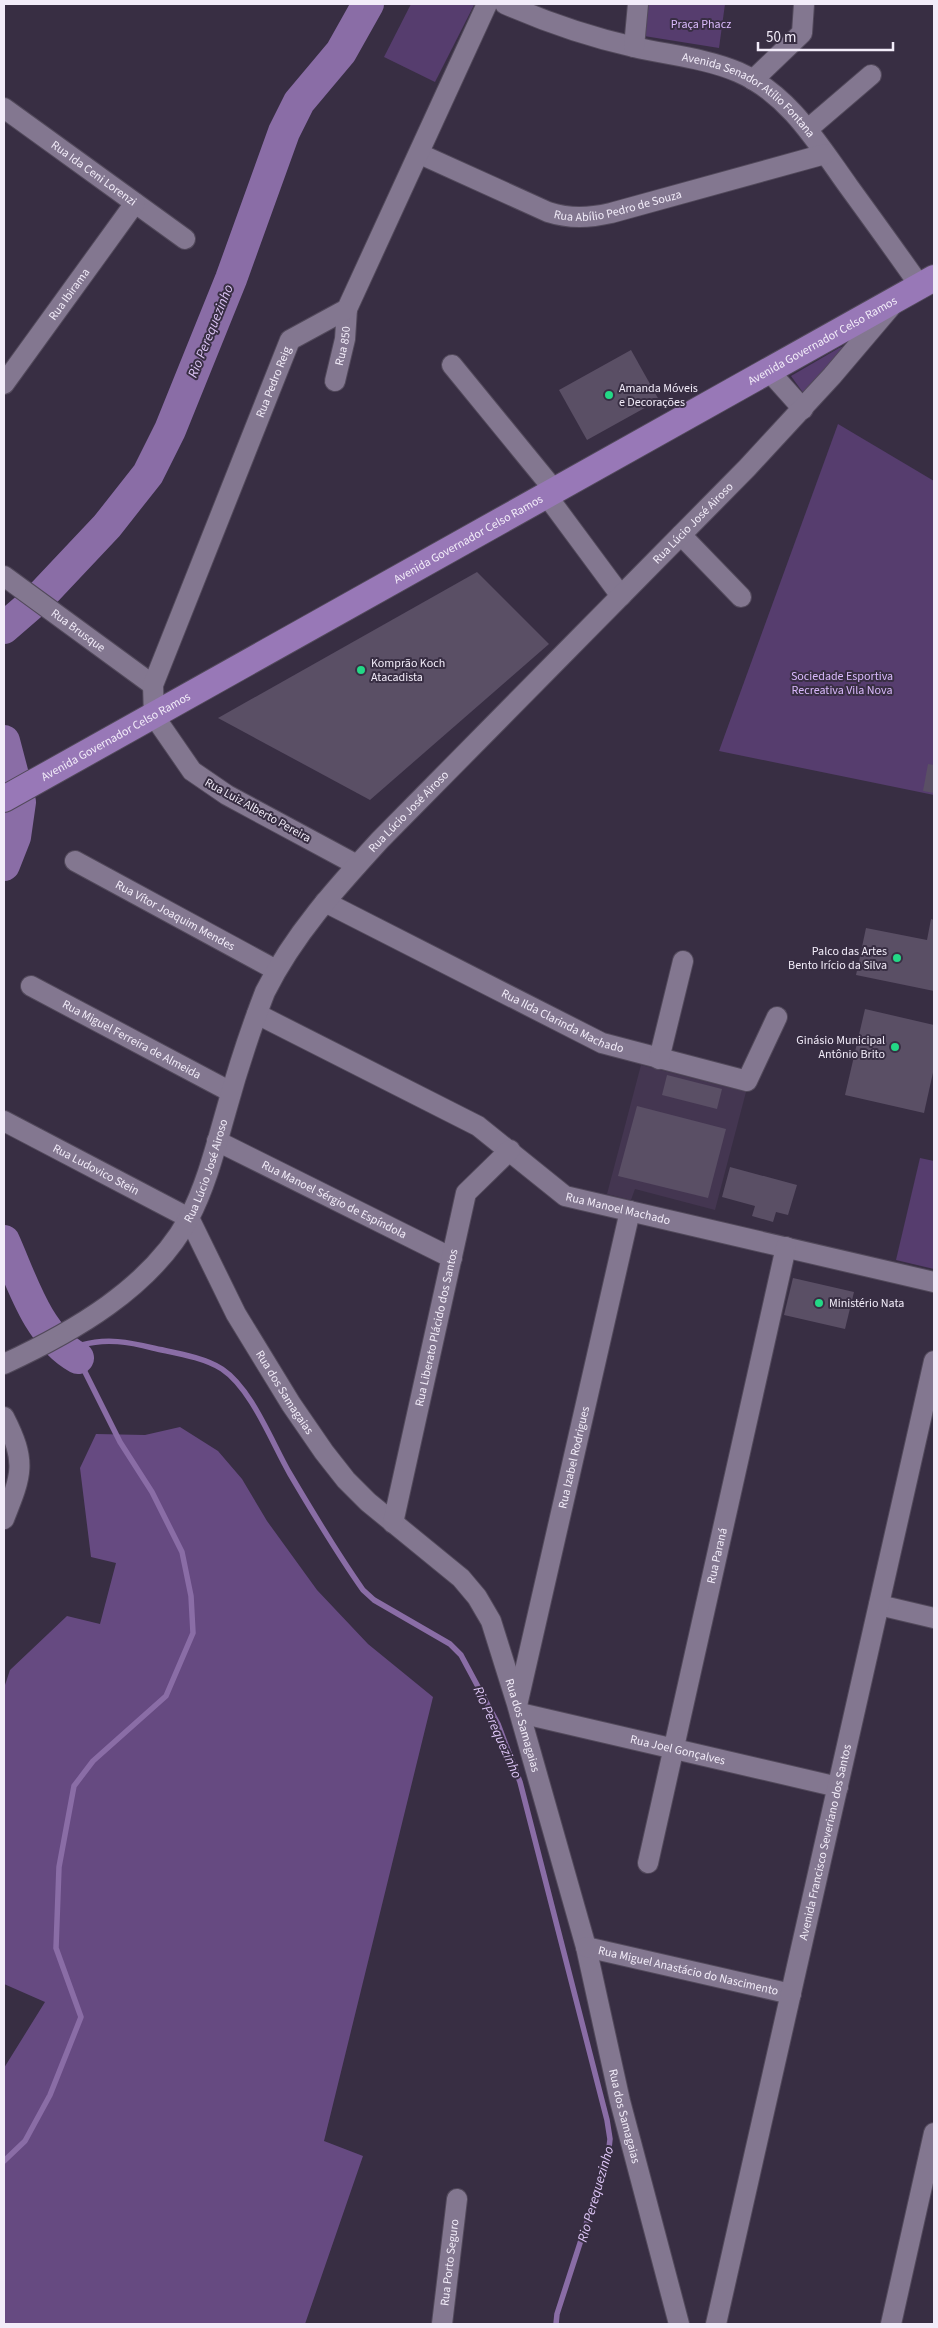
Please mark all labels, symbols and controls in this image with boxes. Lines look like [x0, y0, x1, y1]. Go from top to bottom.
park label: Praça Phacz [671, 16, 731, 33]
scale bar [758, 20, 893, 52]
text: 50 m [766, 27, 796, 48]
street label: Avenida Senador Atílio Fontana [681, 49, 819, 141]
street label: Rua Ida Ceni Lorenzi [47, 137, 140, 210]
street label: Rua Abílio Pedro de Souza [552, 186, 684, 226]
street label: Rua Ibirama [45, 265, 94, 324]
water label: Rio Perequezinho [183, 282, 239, 381]
street label: Avenida Governador Celso Ramos [745, 292, 900, 390]
street label: Rua 850 [331, 326, 355, 367]
street label: Rua Pedro Reig [252, 344, 296, 420]
place label: Amanda Móveis e Decorações [619, 380, 698, 411]
marker: Amanda Móveis e Decorações [603, 389, 615, 401]
street label: Rua Lúcio José Airoso [649, 479, 737, 568]
street label: Avenida Governador Celso Ramos [391, 491, 546, 588]
street label: Rua Brusque [47, 605, 109, 656]
place label: Komprão Koch Atacadista [371, 655, 445, 686]
marker: Komprão Koch Atacadista [355, 664, 367, 676]
park label: Sociedade Esportiva Recreativa Vila Nova [791, 668, 893, 699]
street label: Avenida Governador Celso Ramos [38, 688, 194, 786]
street label: Rua Lúcio José Airoso [365, 767, 453, 856]
street label: Rua Luiz Alberto Pereira [202, 774, 314, 847]
street label: Rua Vítor Joaquim Mendes [112, 876, 238, 955]
place label: Palco das Artes Bento Irício da Silva [788, 943, 887, 974]
marker: Palco das Artes Bento Irício da Silva [891, 952, 903, 964]
street label: Rua Ilda Clarinda Machado [498, 985, 626, 1057]
street label: Rua Miguel Ferreira de Almeida [59, 996, 204, 1084]
place label: Ginásio Municipal Antônio Brito [796, 1032, 885, 1063]
marker: Ginásio Municipal Antônio Brito [889, 1041, 901, 1053]
street label: Rua Lúcio José Airoso [180, 1117, 232, 1226]
street label: Rua Ludovico Stein [50, 1140, 142, 1199]
street label: Rua Manoel Sérgio de Espíndola [258, 1156, 410, 1243]
street label: Rua Manoel Machado [564, 1188, 672, 1229]
street label: Rua Liberato Plácido dos Santos [411, 1247, 462, 1408]
place label: Ministério Nata [829, 1295, 904, 1312]
marker: Ministério Nata [813, 1297, 825, 1309]
street label: Rua dos Samagaias [251, 1347, 318, 1438]
street label: Rua Izabel Rodrigues [554, 1405, 594, 1510]
street label: Rua Paraná [703, 1526, 732, 1585]
street label: Rua dos Samagaias [501, 1676, 544, 1774]
water label: Rio Perequezinho [468, 1683, 526, 1782]
street label: Rua Joel Gonçalves [628, 1731, 727, 1769]
street label: Avenida Francisco Severiano dos Santos [795, 1743, 856, 1942]
street label: Rua Miguel Anastácio do Nascimento [596, 1942, 780, 2000]
street label: Rua dos Samagaias [604, 2067, 644, 2165]
water label: Rio Perequezinho [573, 2144, 619, 2245]
street label: Rua Porto Seguro [436, 2218, 464, 2307]

